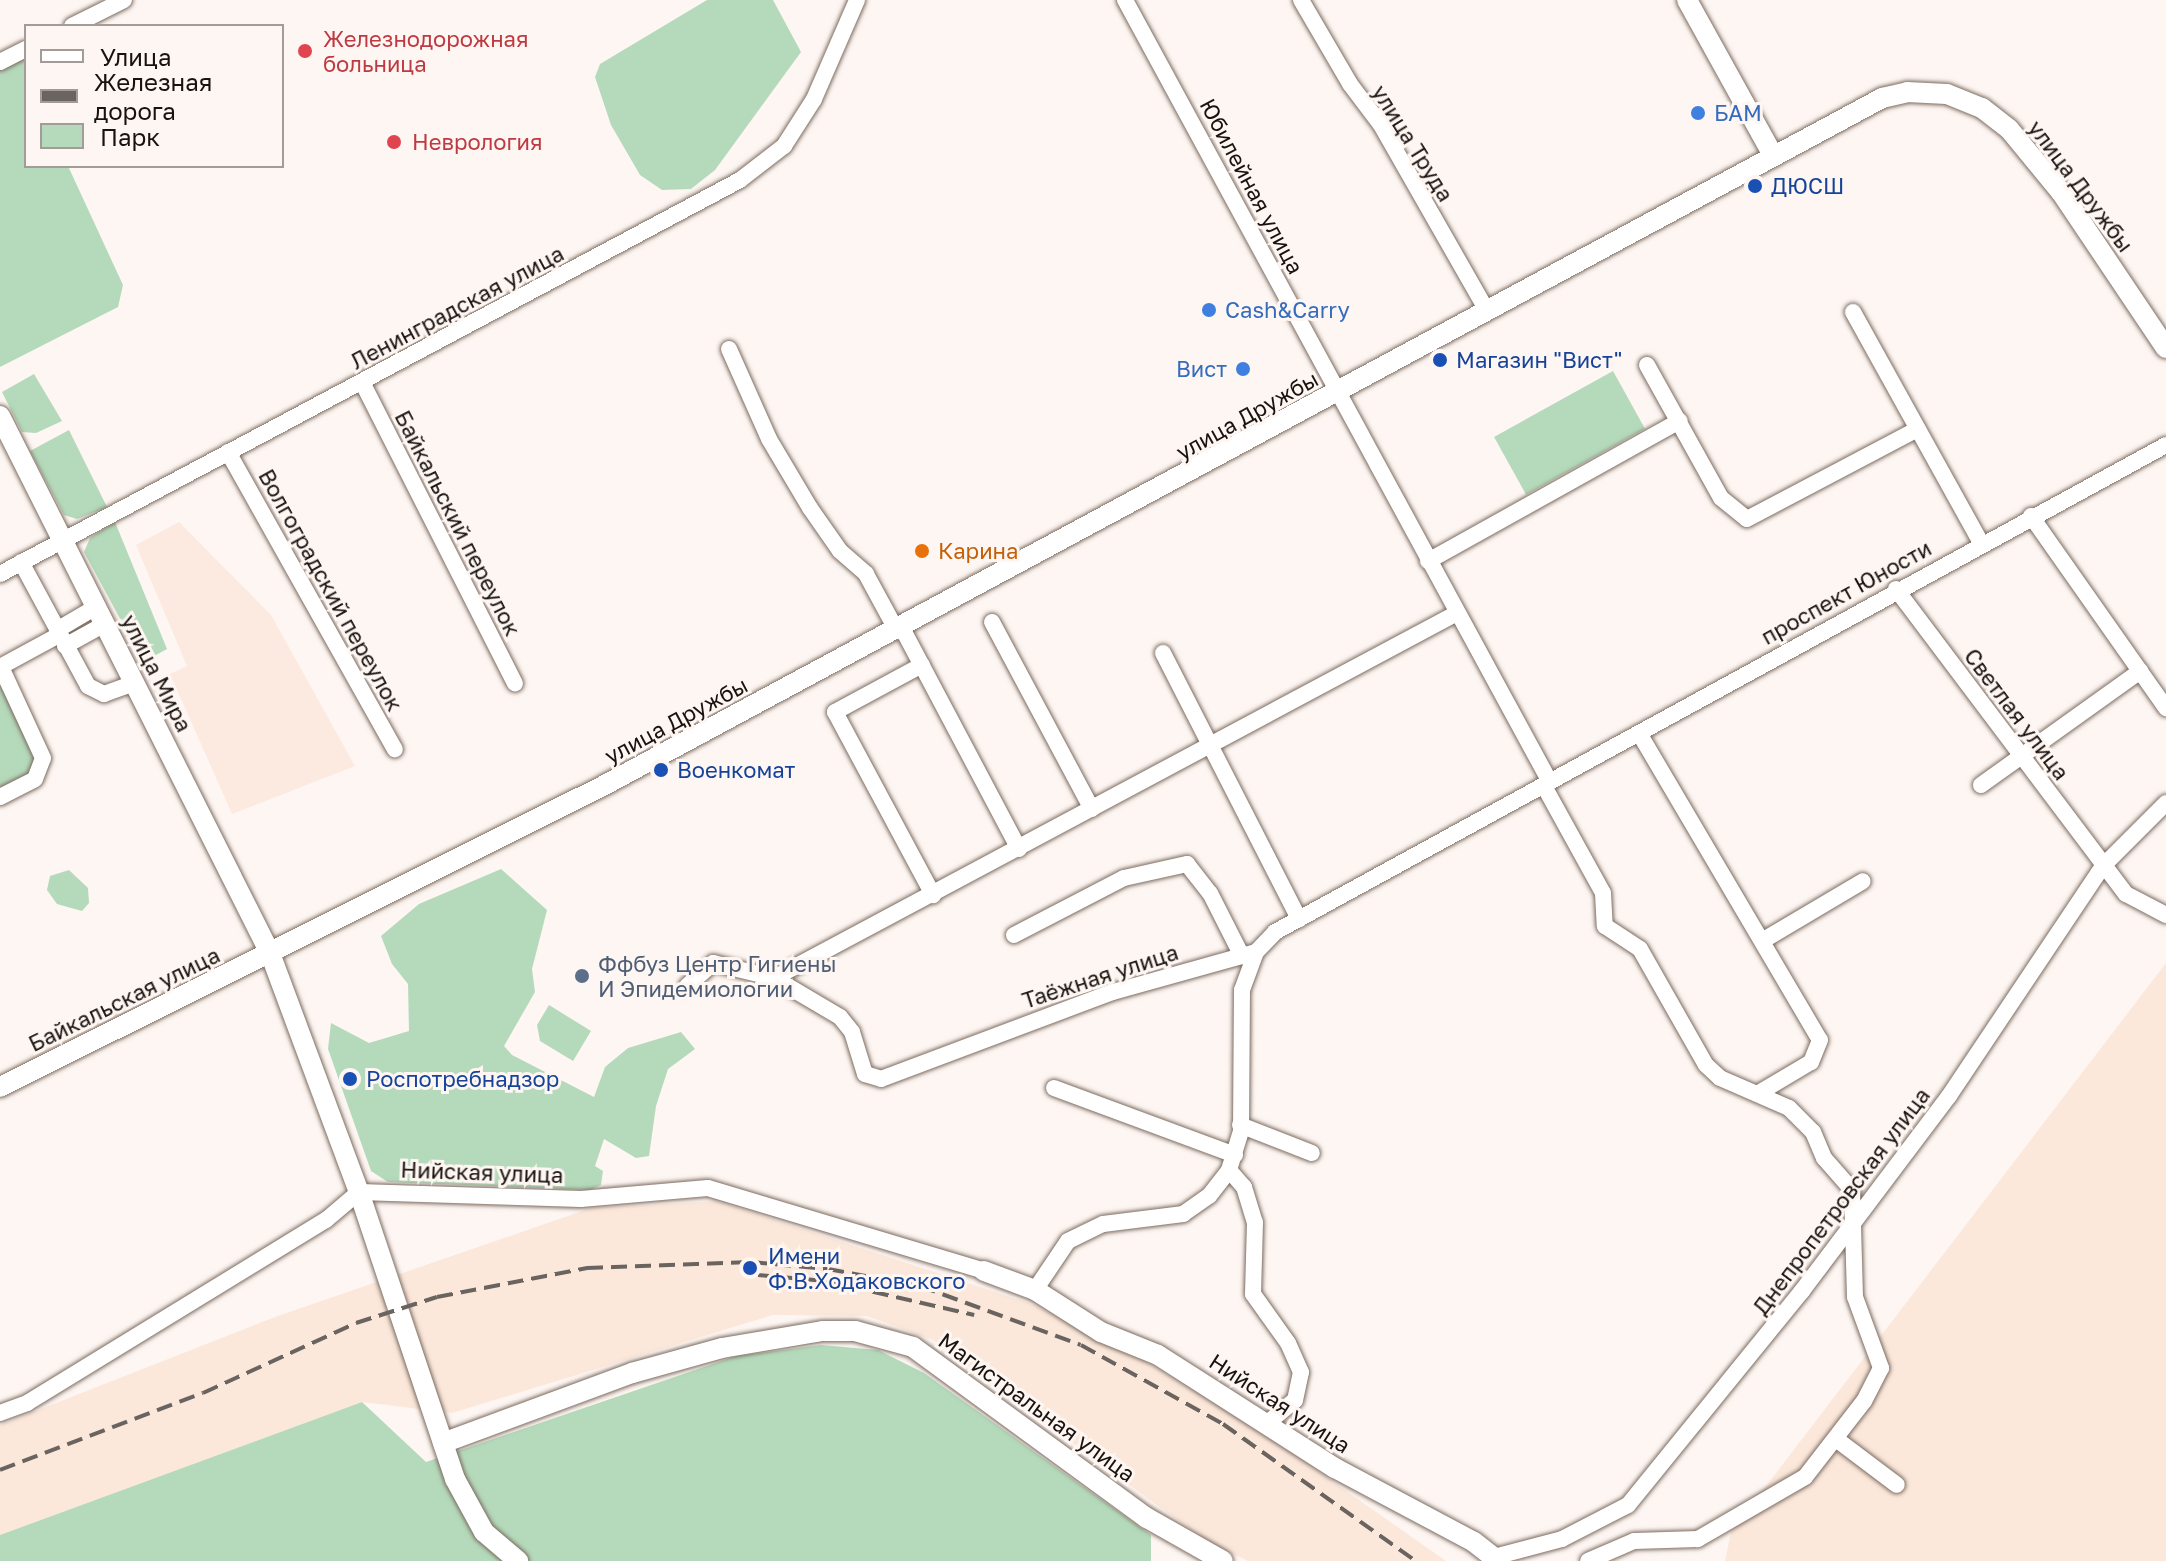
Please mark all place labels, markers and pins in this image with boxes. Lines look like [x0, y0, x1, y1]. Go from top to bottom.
place label: Железнодорожная больница [323, 25, 529, 76]
marker: Железнодорожная больница [294, 40, 316, 62]
place label: БАМ [1714, 100, 1762, 126]
marker: БАМ [1689, 104, 1707, 122]
place label: Неврология [412, 129, 543, 155]
marker: Неврология [383, 131, 405, 153]
place label: ДЮСШ [1771, 173, 1844, 199]
marker: ДЮСШ [1746, 177, 1764, 195]
place label: Cash&Carry [1225, 297, 1350, 323]
marker: Cash&Carry [1200, 301, 1218, 319]
place label: Магазин "Вист" [1456, 347, 1622, 373]
marker: Магазин "Вист" [1431, 351, 1449, 369]
place label: Вист [1176, 356, 1227, 382]
marker: Вист [1234, 360, 1252, 378]
place label: Карина [938, 538, 1018, 564]
marker: Карина [913, 542, 931, 560]
place label: Военкомат [677, 757, 795, 783]
marker: Военкомат [652, 761, 670, 779]
place label: Ффбуз Центр Гигиены И Эпидемиологии [598, 950, 836, 1002]
marker: Ффбуз Центр Гигиены И Эпидемиологии [573, 967, 591, 985]
place label: Роспотребнадзор [366, 1066, 559, 1092]
marker: Роспотребнадзор [341, 1070, 359, 1088]
place label: Имени Ф.В.Ходаковского [768, 1242, 966, 1294]
marker: Имени Ф.В.Ходаковского [739, 1257, 761, 1279]

